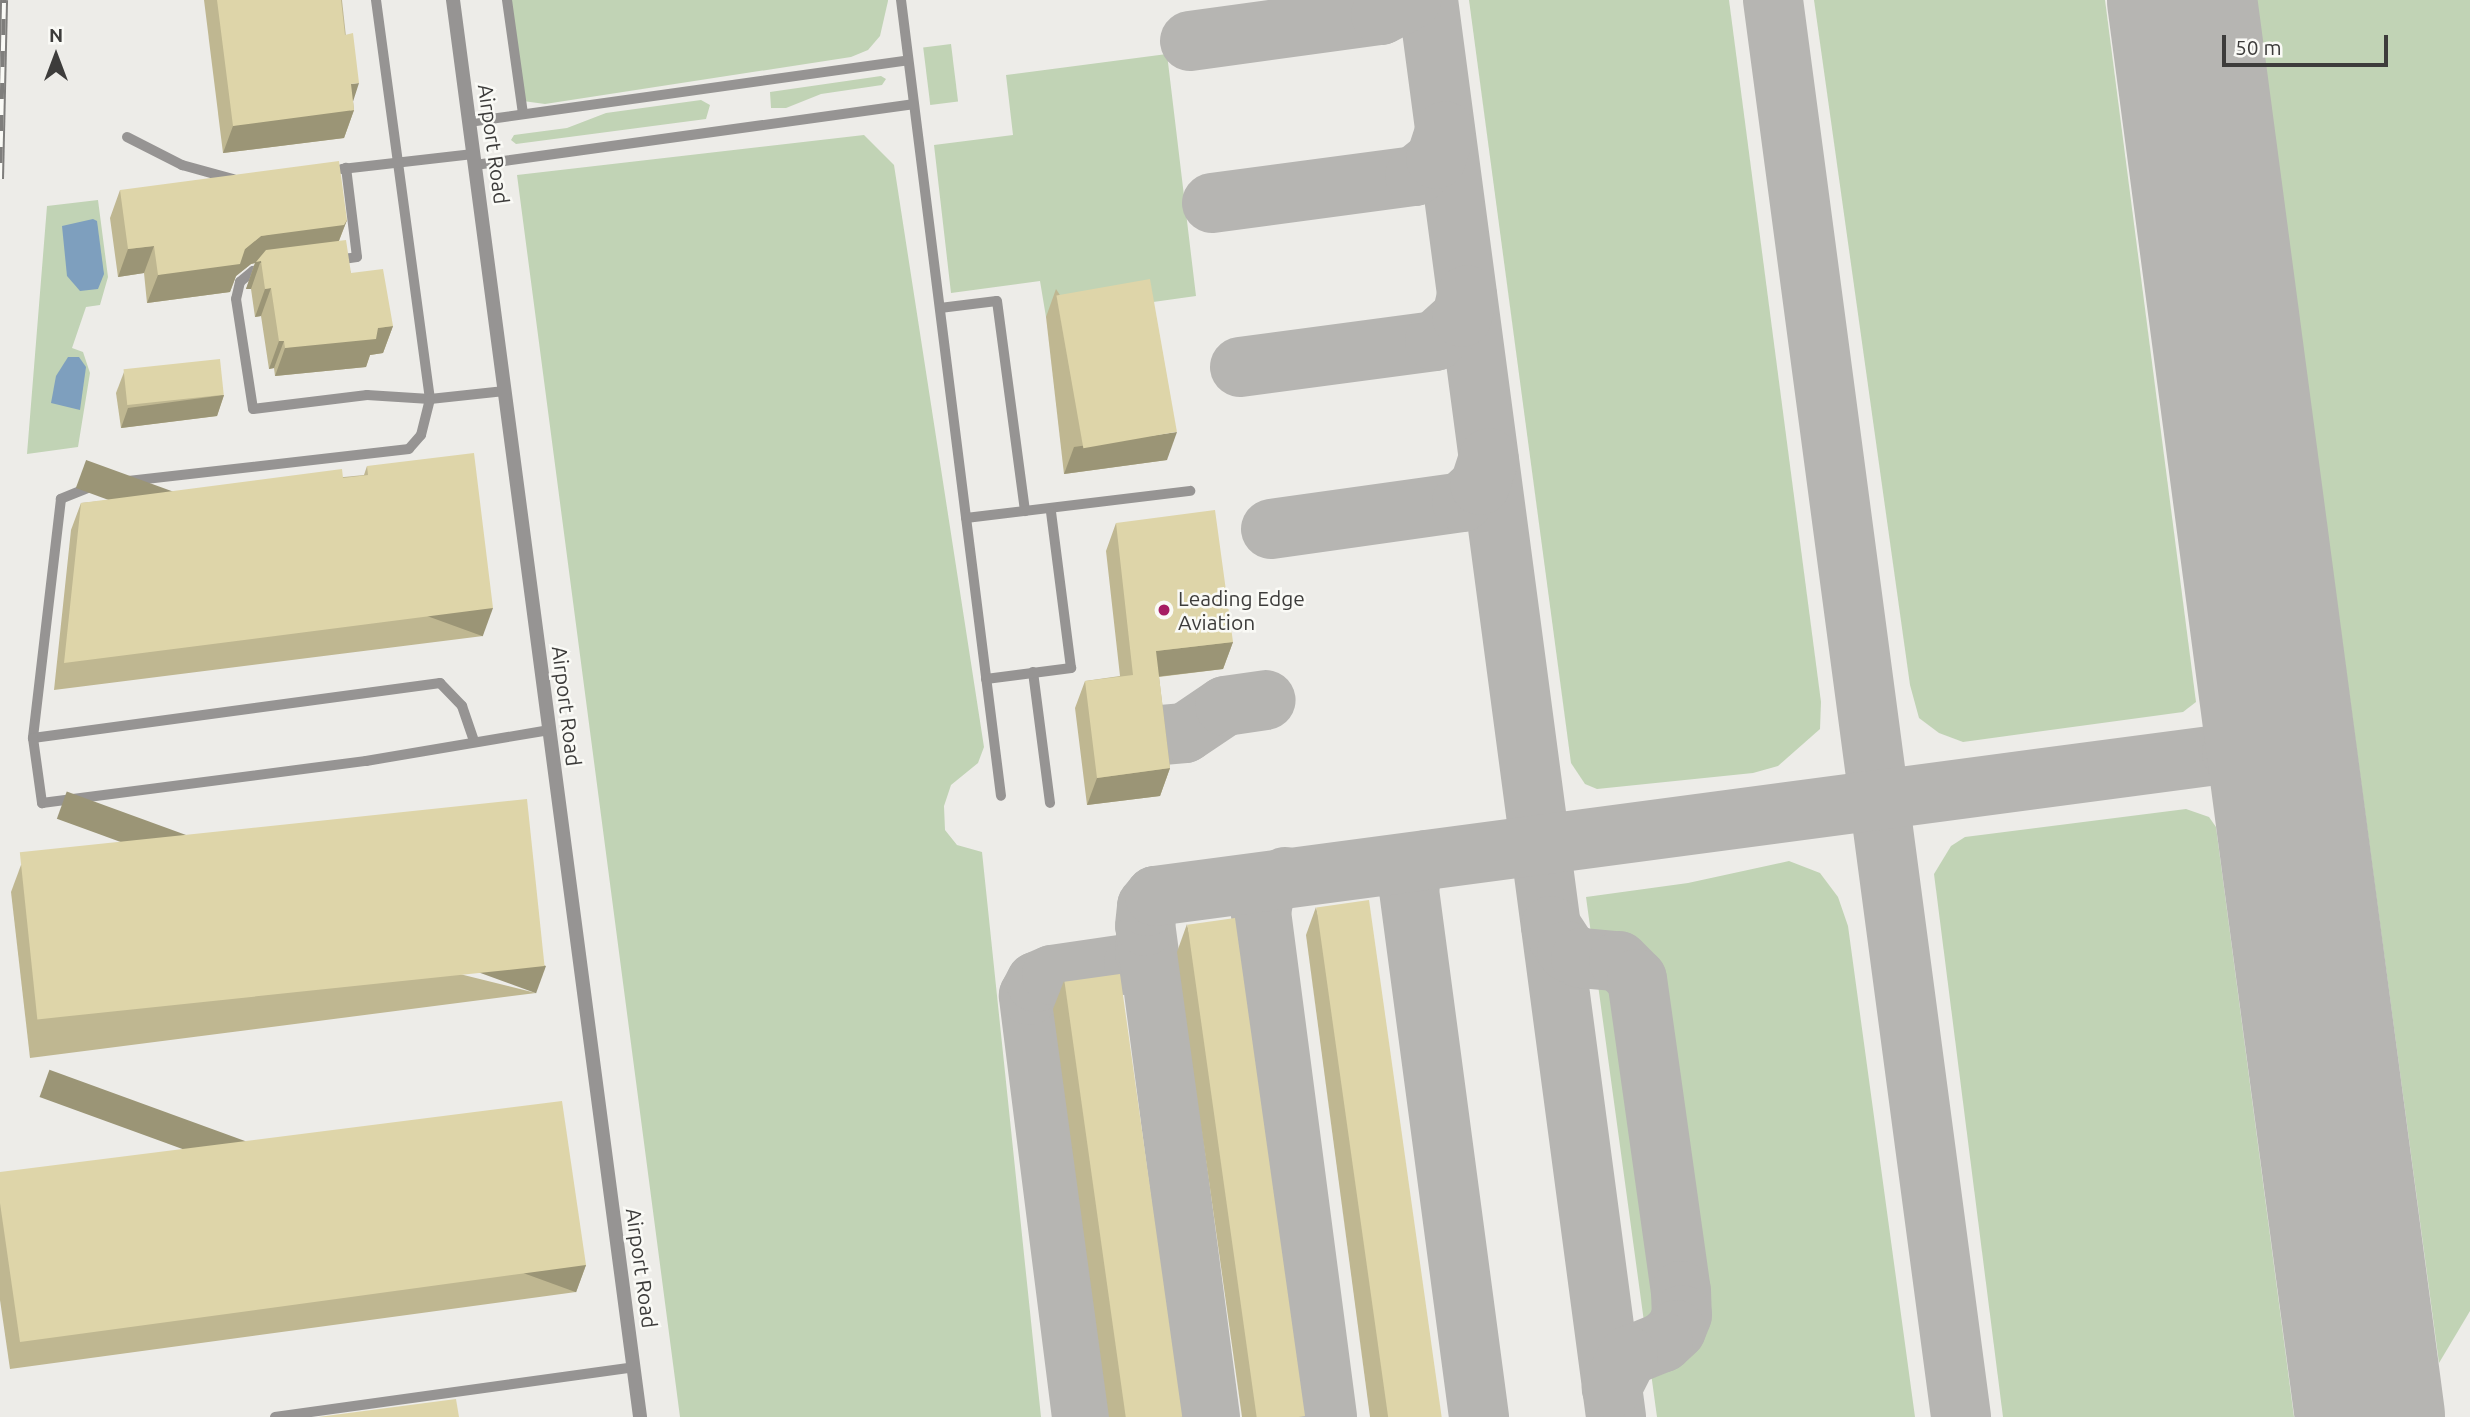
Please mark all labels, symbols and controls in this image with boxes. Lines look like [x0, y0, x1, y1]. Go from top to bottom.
north arrow [21, 21, 91, 91]
scale bar [2225, 21, 2391, 65]
text: N [49, 24, 63, 46]
text: 50 m [2235, 35, 2282, 59]
street label: Airport Road [473, 82, 515, 206]
place label: Leading Edge Aviation [1178, 585, 1305, 635]
marker: Leading Edge Aviation [1156, 602, 1172, 618]
street label: Airport Road [547, 645, 587, 767]
street label: Airport Road [621, 1206, 663, 1330]

